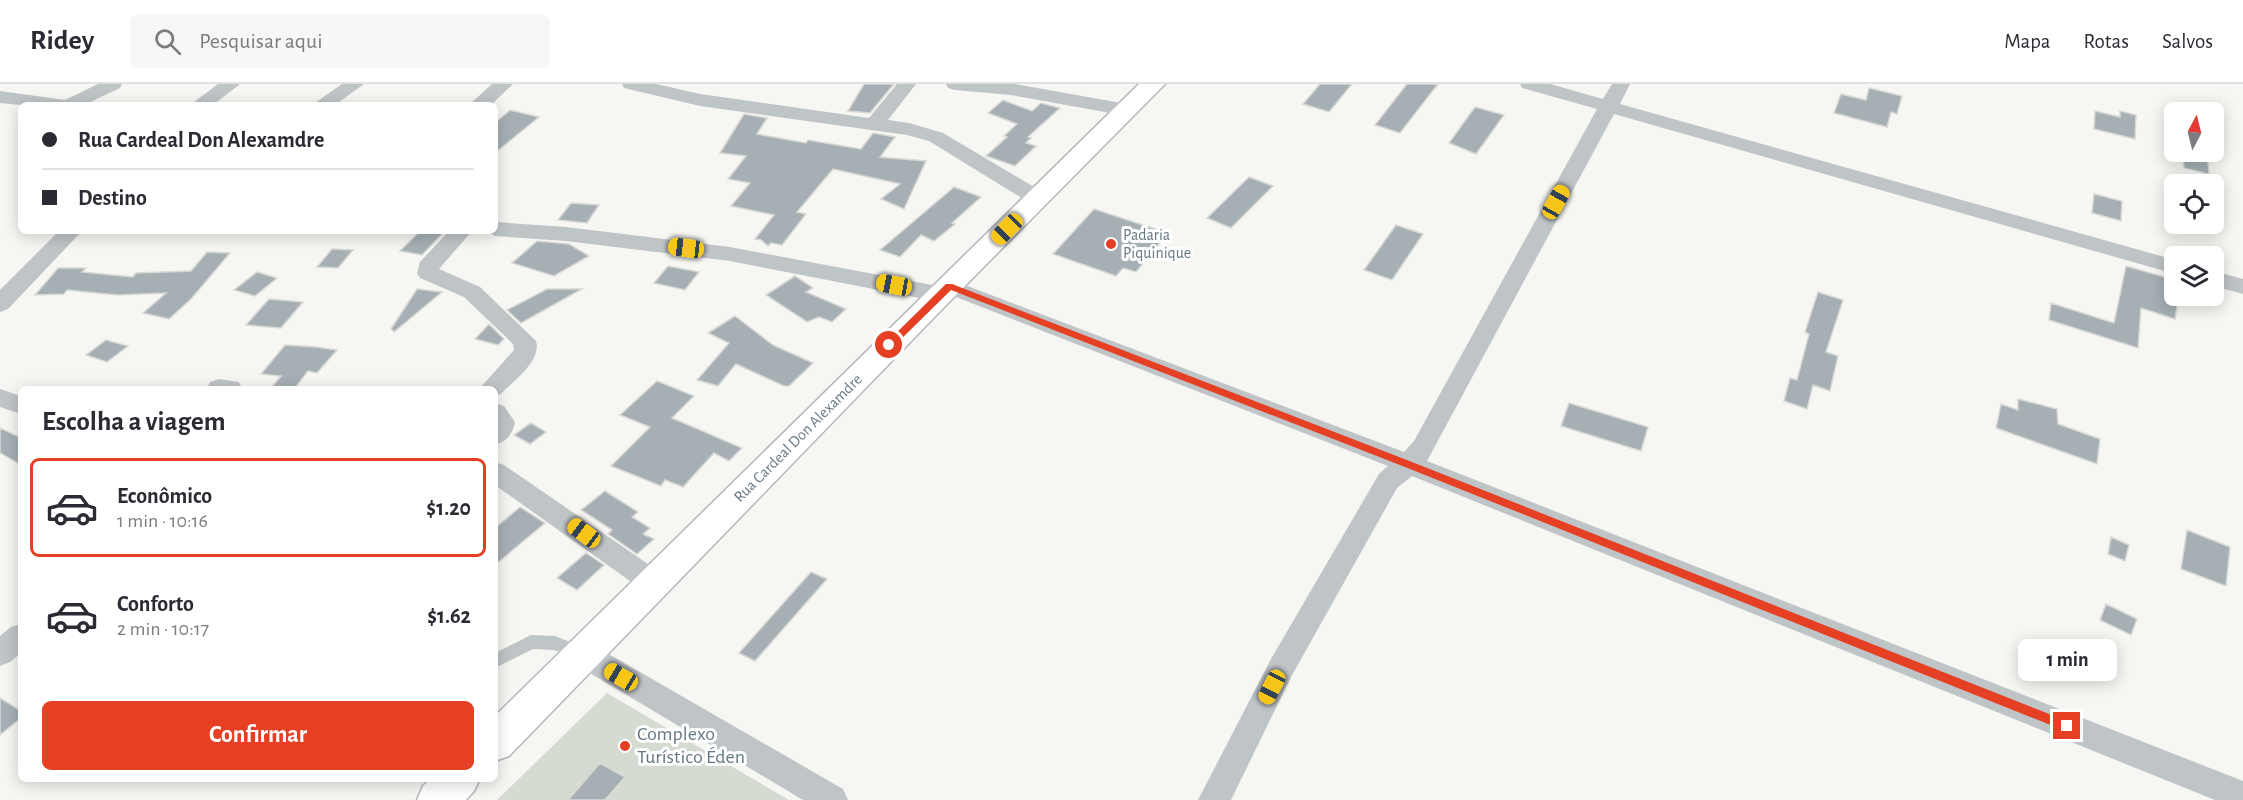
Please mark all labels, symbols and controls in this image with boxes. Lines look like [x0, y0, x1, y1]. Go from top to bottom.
search box [130, 14, 550, 68]
icon: search [151, 25, 184, 58]
text: Ridey [30, 27, 94, 55]
text: Pesquisar aqui [199, 30, 323, 52]
text: Mapa [2004, 31, 2051, 52]
text: Rotas [2084, 31, 2129, 52]
text: Salvos [2162, 31, 2213, 52]
north arrow [2164, 102, 2224, 162]
map controls [2164, 102, 2224, 306]
text: Rua Cardeal Don Alexamdre [78, 129, 324, 151]
button: locate [2164, 174, 2224, 234]
car [1539, 182, 1573, 222]
text: Destino [78, 187, 147, 209]
car [988, 210, 1026, 248]
place label: Padaria Piquinique [1123, 227, 1191, 261]
car [667, 237, 705, 259]
marker: Padaria Piquinique [1104, 237, 1118, 251]
button: layers [2164, 246, 2224, 306]
car [875, 273, 913, 297]
route start [875, 331, 902, 358]
street label: Rua Cardeal Don Alexamdre [731, 371, 865, 505]
text: Escolha a viagem [42, 408, 225, 435]
icon: car [45, 481, 99, 535]
text: Econômico [117, 485, 212, 507]
text: $1.20 [426, 497, 471, 519]
text: 1 min · 10:16 [117, 511, 208, 531]
car [564, 515, 604, 551]
icon: car [45, 589, 99, 643]
text: Conforto [117, 593, 194, 615]
text: $1.62 [427, 605, 471, 627]
text: 2 min · 10:17 [117, 619, 209, 639]
callout: 1 min [2018, 639, 2116, 681]
text: 1 min [2046, 650, 2089, 670]
car [601, 660, 641, 694]
car [1256, 667, 1288, 707]
button: Confirmar [42, 701, 474, 770]
route end [2053, 712, 2080, 739]
place label: Complexo Turístico Éden [637, 724, 745, 767]
marker: Complexo Turístico Éden [618, 739, 632, 753]

